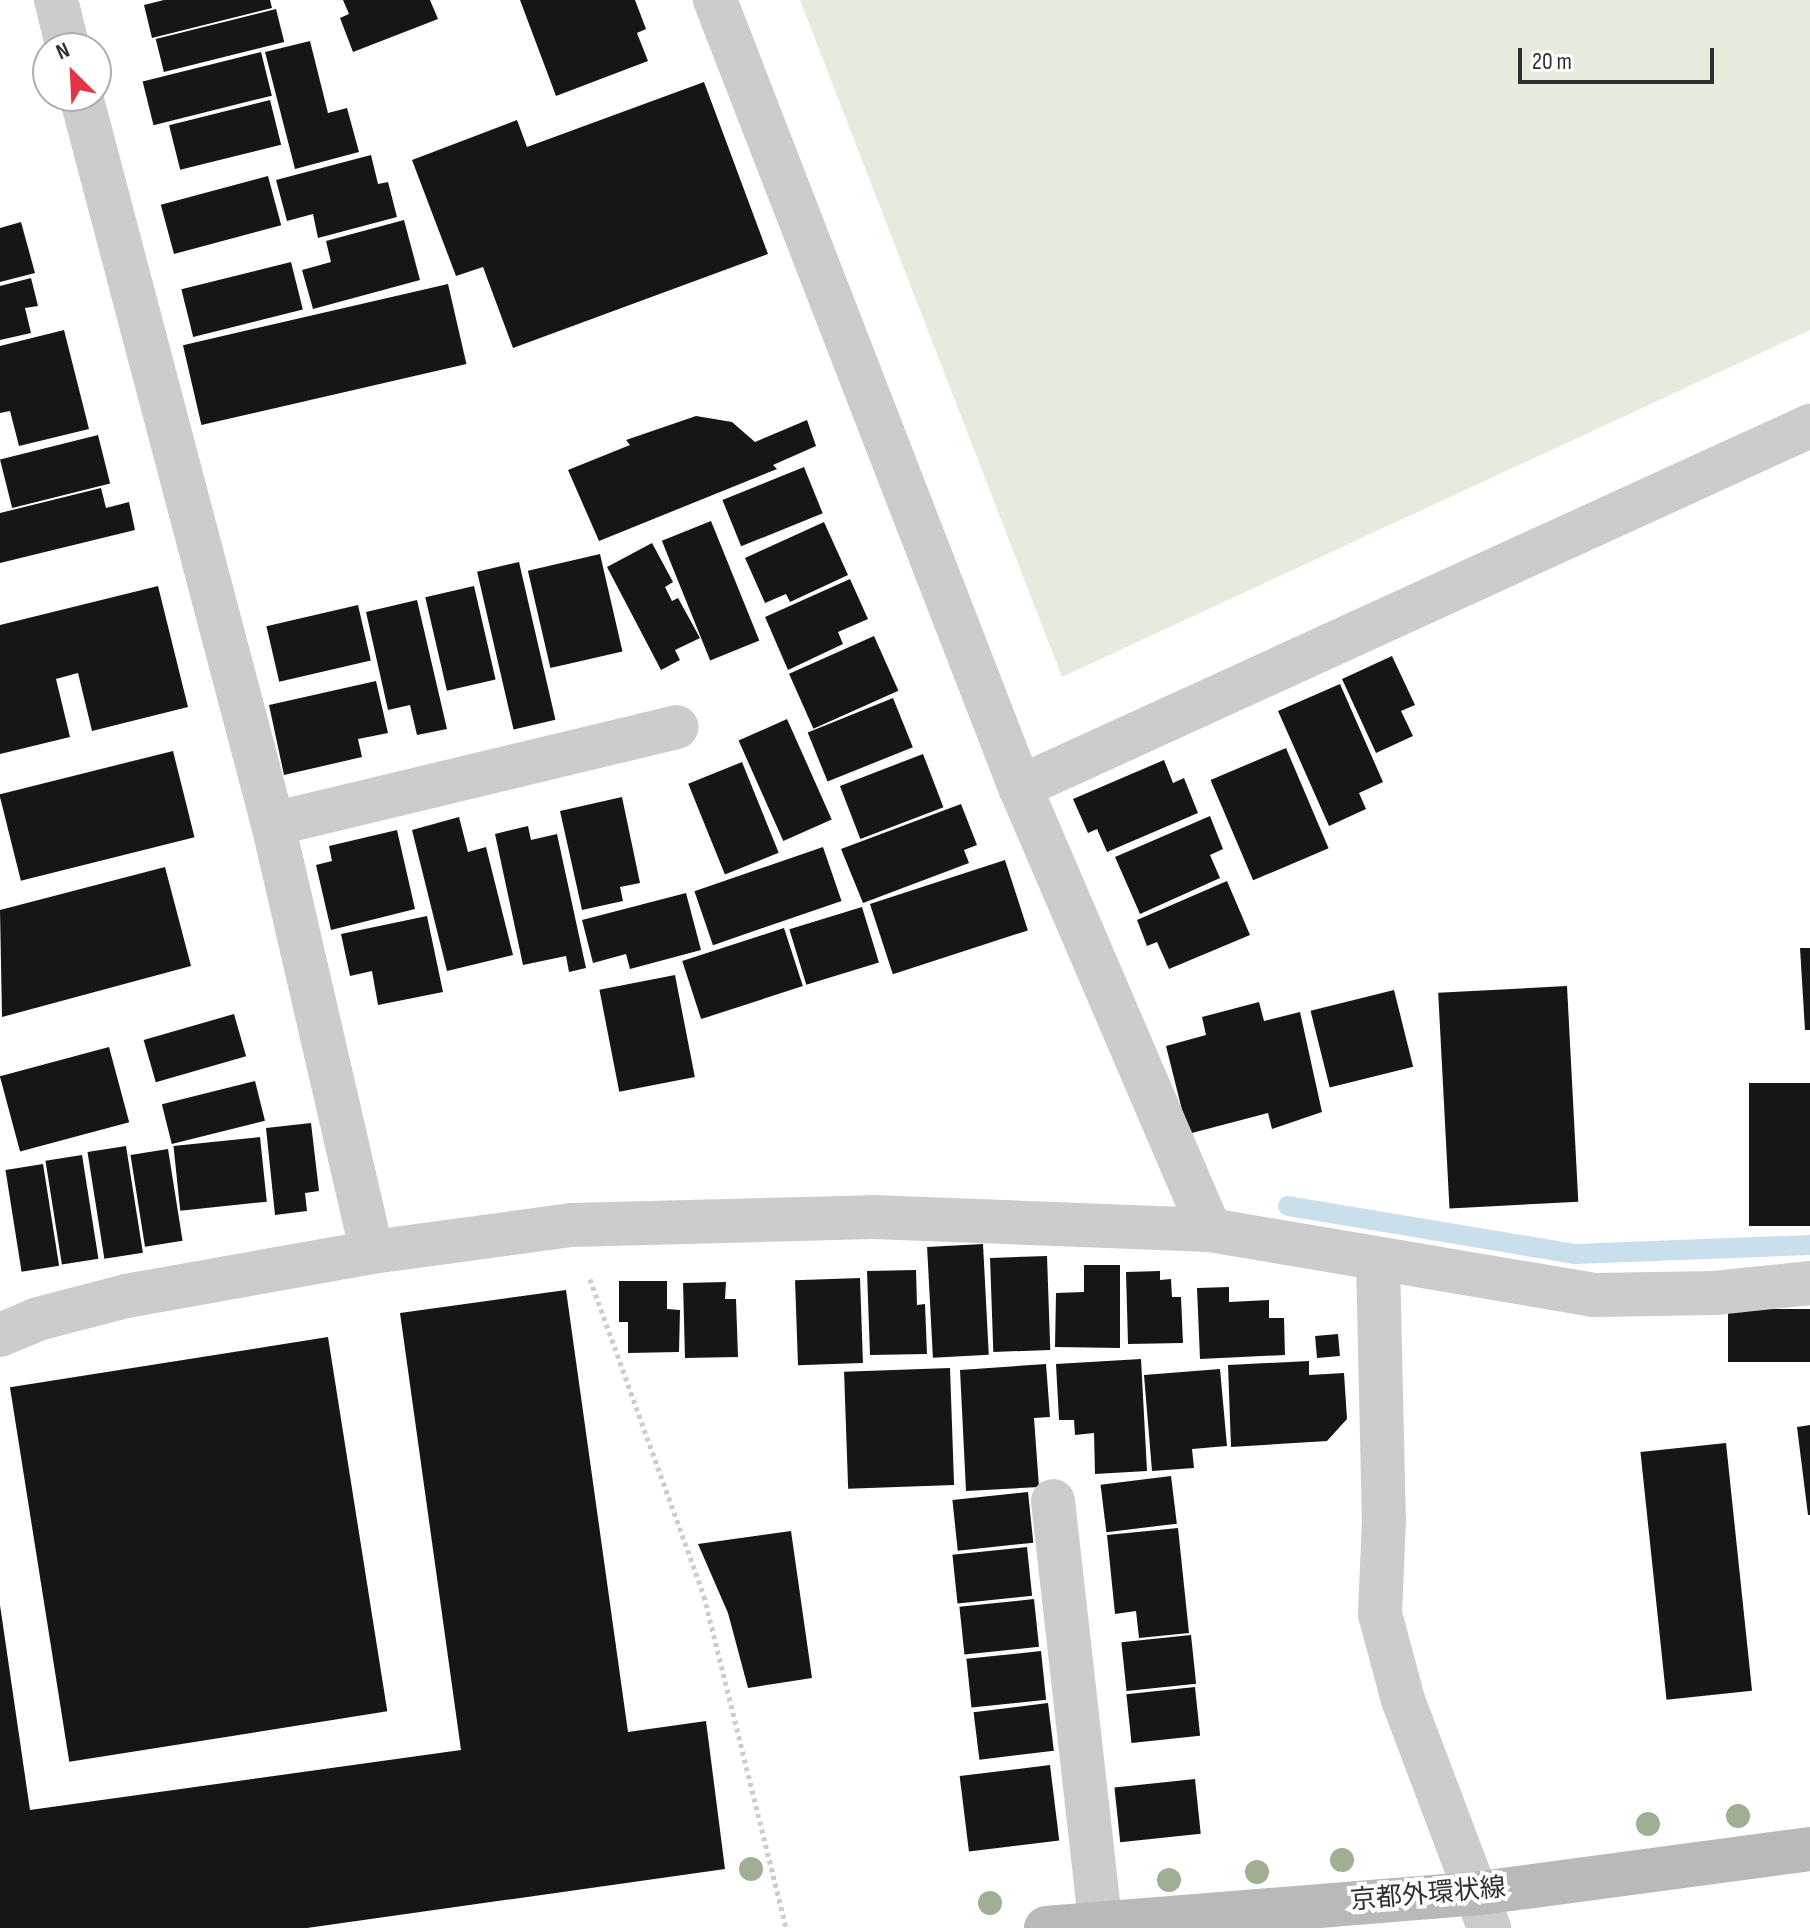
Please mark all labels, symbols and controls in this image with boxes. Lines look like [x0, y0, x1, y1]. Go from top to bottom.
north arrow [32, 32, 112, 112]
scale bar [1522, 32, 1718, 82]
text: N [52, 37, 74, 66]
text: 20 m [1532, 47, 1572, 76]
street label: 京都外環状線 [1349, 1873, 1507, 1917]

